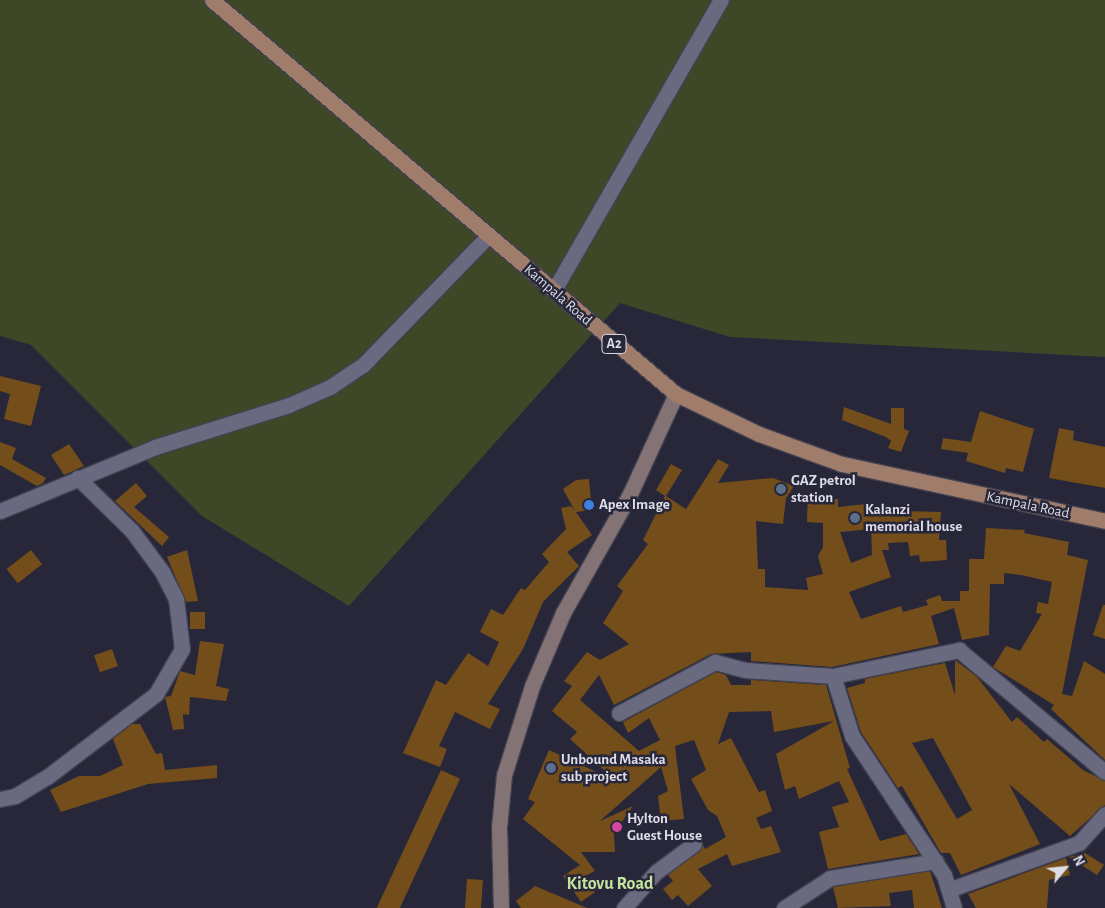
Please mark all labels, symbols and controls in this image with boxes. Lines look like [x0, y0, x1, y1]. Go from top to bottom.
street label: Kampala Road [520, 261, 596, 329]
road number: A2 [602, 332, 626, 356]
place label: GAZ petrol station [791, 471, 856, 506]
marker: GAZ petrol station [775, 483, 787, 495]
street label: Kampala Road [985, 487, 1071, 523]
place label: Apex Image [599, 496, 670, 514]
marker: Apex Image [583, 499, 595, 511]
place label: Kalanzi memorial house [865, 500, 962, 535]
marker: Kalanzi memorial house [849, 512, 861, 524]
place label: Unbound Masaka sub project [561, 750, 666, 785]
marker: Unbound Masaka sub project [545, 762, 557, 774]
place label: Hylton Guest House [627, 809, 702, 844]
marker: Hylton Guest House [611, 821, 623, 833]
north arrow [1040, 843, 1090, 893]
text: N [1070, 853, 1087, 869]
district label: Kitovu Road [566, 873, 654, 895]

